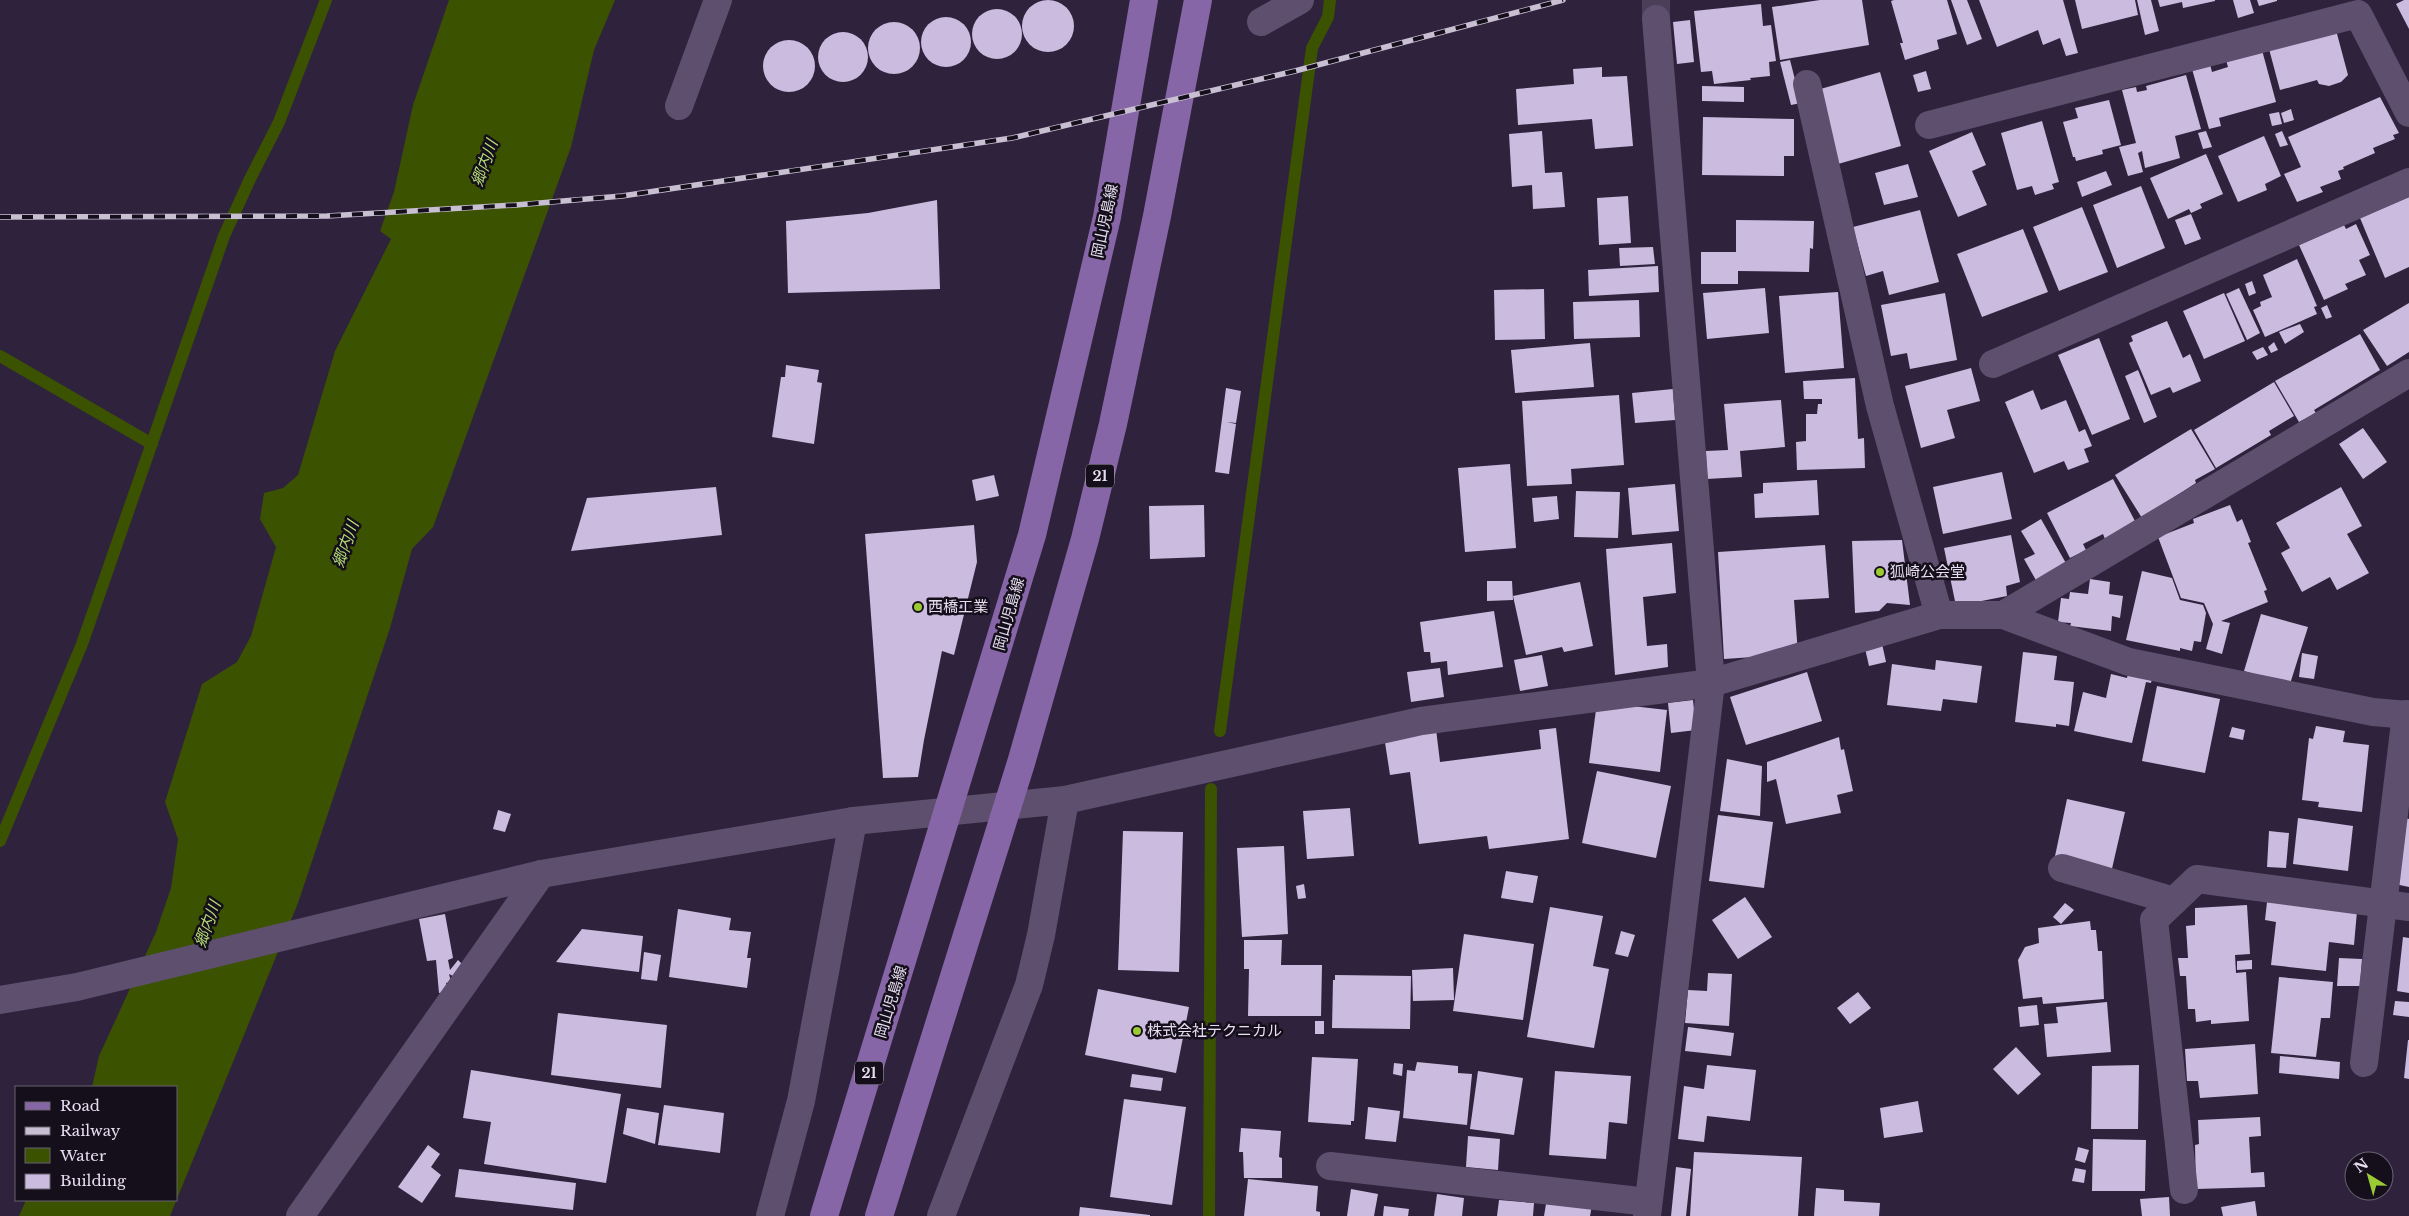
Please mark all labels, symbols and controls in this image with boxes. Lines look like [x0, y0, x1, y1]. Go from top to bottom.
water label: 郷内川 [466, 135, 502, 189]
street label: 岡山児島線 [1087, 182, 1122, 260]
road number: 21 [1086, 464, 1114, 488]
water label: 郷内川 [327, 516, 363, 570]
place label: 狐崎公会堂 [1890, 562, 1965, 581]
marker: 狐崎公会堂 [1874, 566, 1886, 578]
street label: 岡山児島線 [989, 575, 1028, 653]
place label: 西橋工業 [928, 597, 988, 616]
marker: 西橋工業 [912, 601, 924, 613]
water label: 郷内川 [189, 896, 225, 950]
street label: 岡山児島線 [870, 963, 911, 1041]
place label: 株式会社テクニカル [1147, 1021, 1282, 1040]
marker: 株式会社テクニカル [1131, 1025, 1143, 1037]
road number: 21 [855, 1062, 883, 1084]
legend [15, 1086, 178, 1201]
text: Road [60, 1096, 100, 1115]
text: Railway [60, 1121, 121, 1140]
text: Water [59, 1146, 107, 1165]
north arrow [2344, 1151, 2394, 1201]
text: N [2351, 1154, 2372, 1177]
text: Building [60, 1171, 127, 1190]

